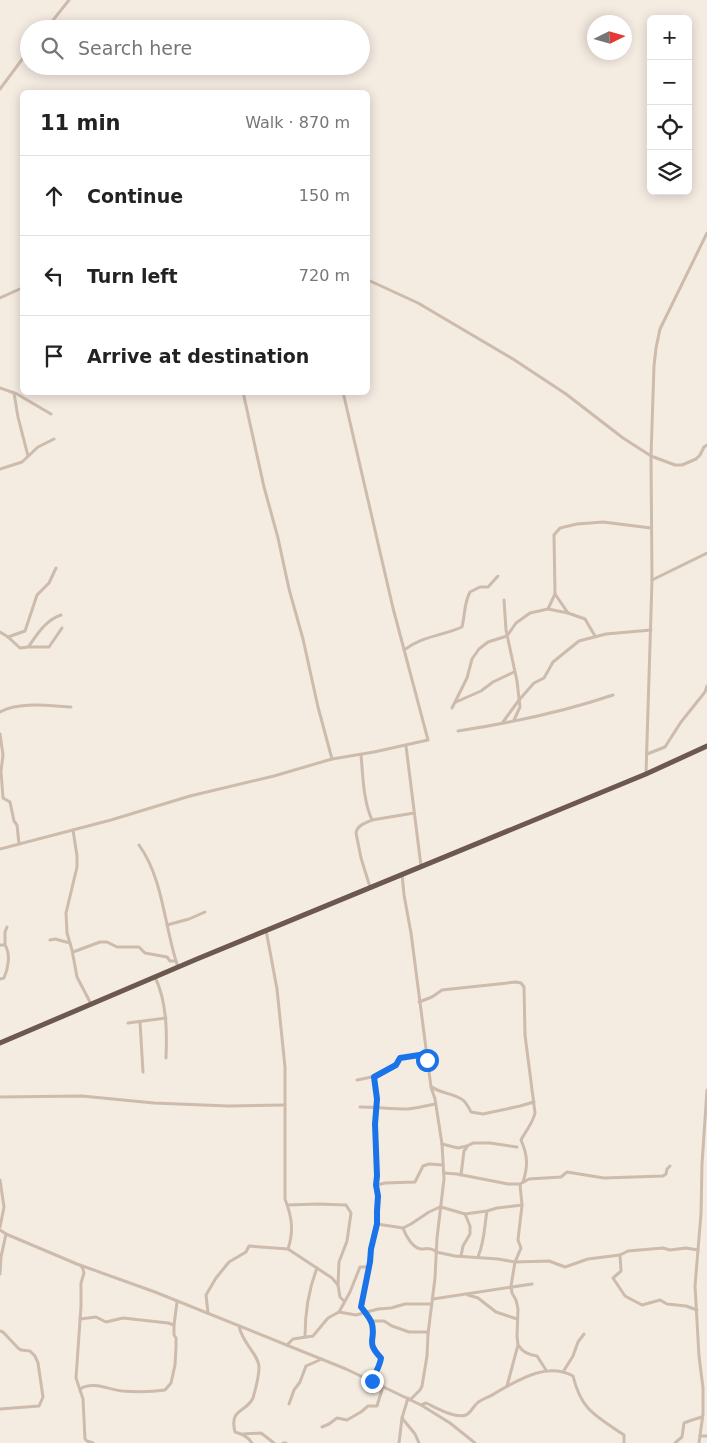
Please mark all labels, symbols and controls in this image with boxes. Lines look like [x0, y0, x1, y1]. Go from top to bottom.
north arrow [587, 15, 632, 60]
map controls [647, 15, 692, 195]
button: + [647, 15, 692, 60]
search box [20, 20, 370, 75]
icon: search [38, 34, 66, 62]
text: Search here [78, 37, 192, 59]
button: − [647, 60, 692, 105]
button: locate [647, 105, 692, 150]
text: 11 min [40, 111, 121, 135]
text: Walk · 870 m [245, 113, 350, 132]
button: layers [647, 150, 692, 195]
icon: ahead [40, 182, 68, 210]
text: Continue [87, 185, 183, 207]
text: 150 m [299, 186, 350, 205]
icon: left [40, 262, 68, 290]
text: Turn left [87, 265, 178, 287]
text: 720 m [299, 266, 350, 285]
icon: arrive [40, 342, 68, 370]
text: Arrive at destination [87, 345, 309, 367]
route start [416, 1049, 439, 1072]
route end [361, 1370, 384, 1393]

